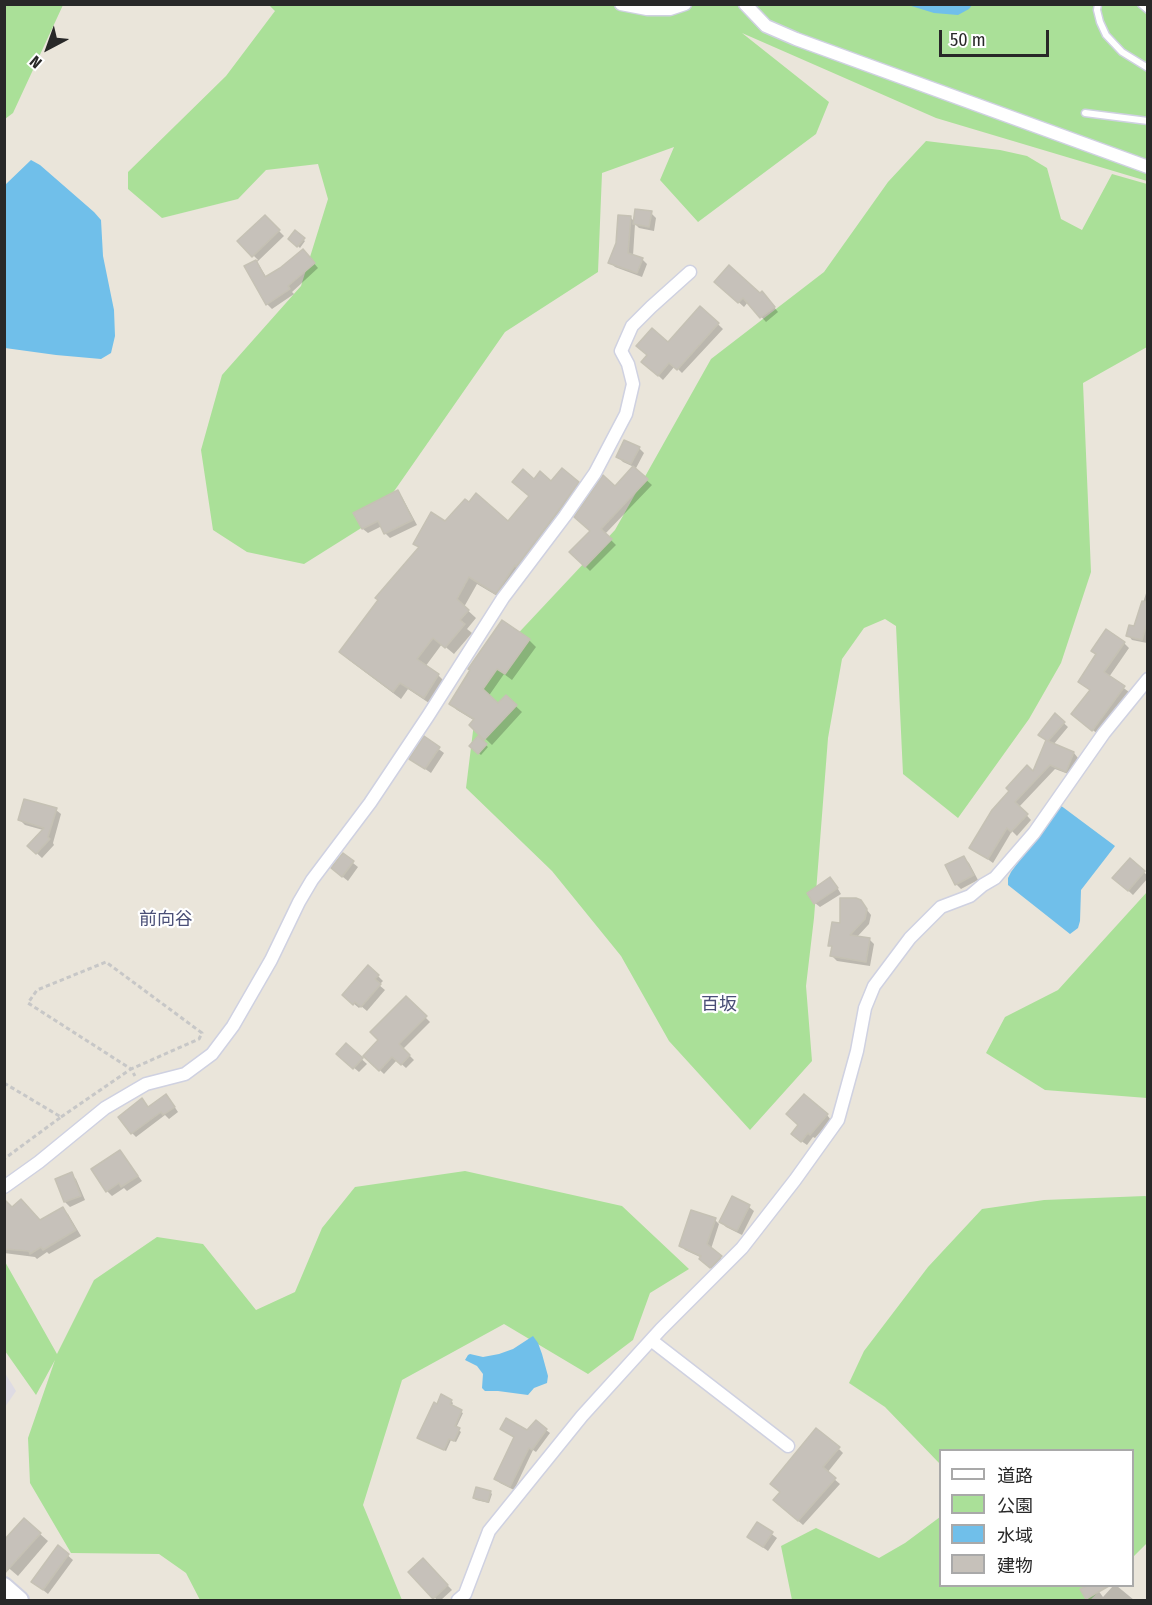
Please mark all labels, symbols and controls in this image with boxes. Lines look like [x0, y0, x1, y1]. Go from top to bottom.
north arrow [18, 18, 78, 78]
scale bar [942, 18, 1052, 56]
text: 50 m [950, 29, 986, 51]
text: N [26, 52, 46, 72]
district label: 前向谷 [139, 909, 193, 931]
district label: 百坂 [701, 994, 737, 1016]
legend [939, 1449, 1134, 1587]
text: 道路 [997, 1465, 1033, 1487]
text: 公園 [997, 1495, 1033, 1517]
text: 水域 [997, 1525, 1033, 1547]
text: 建物 [997, 1555, 1033, 1577]

